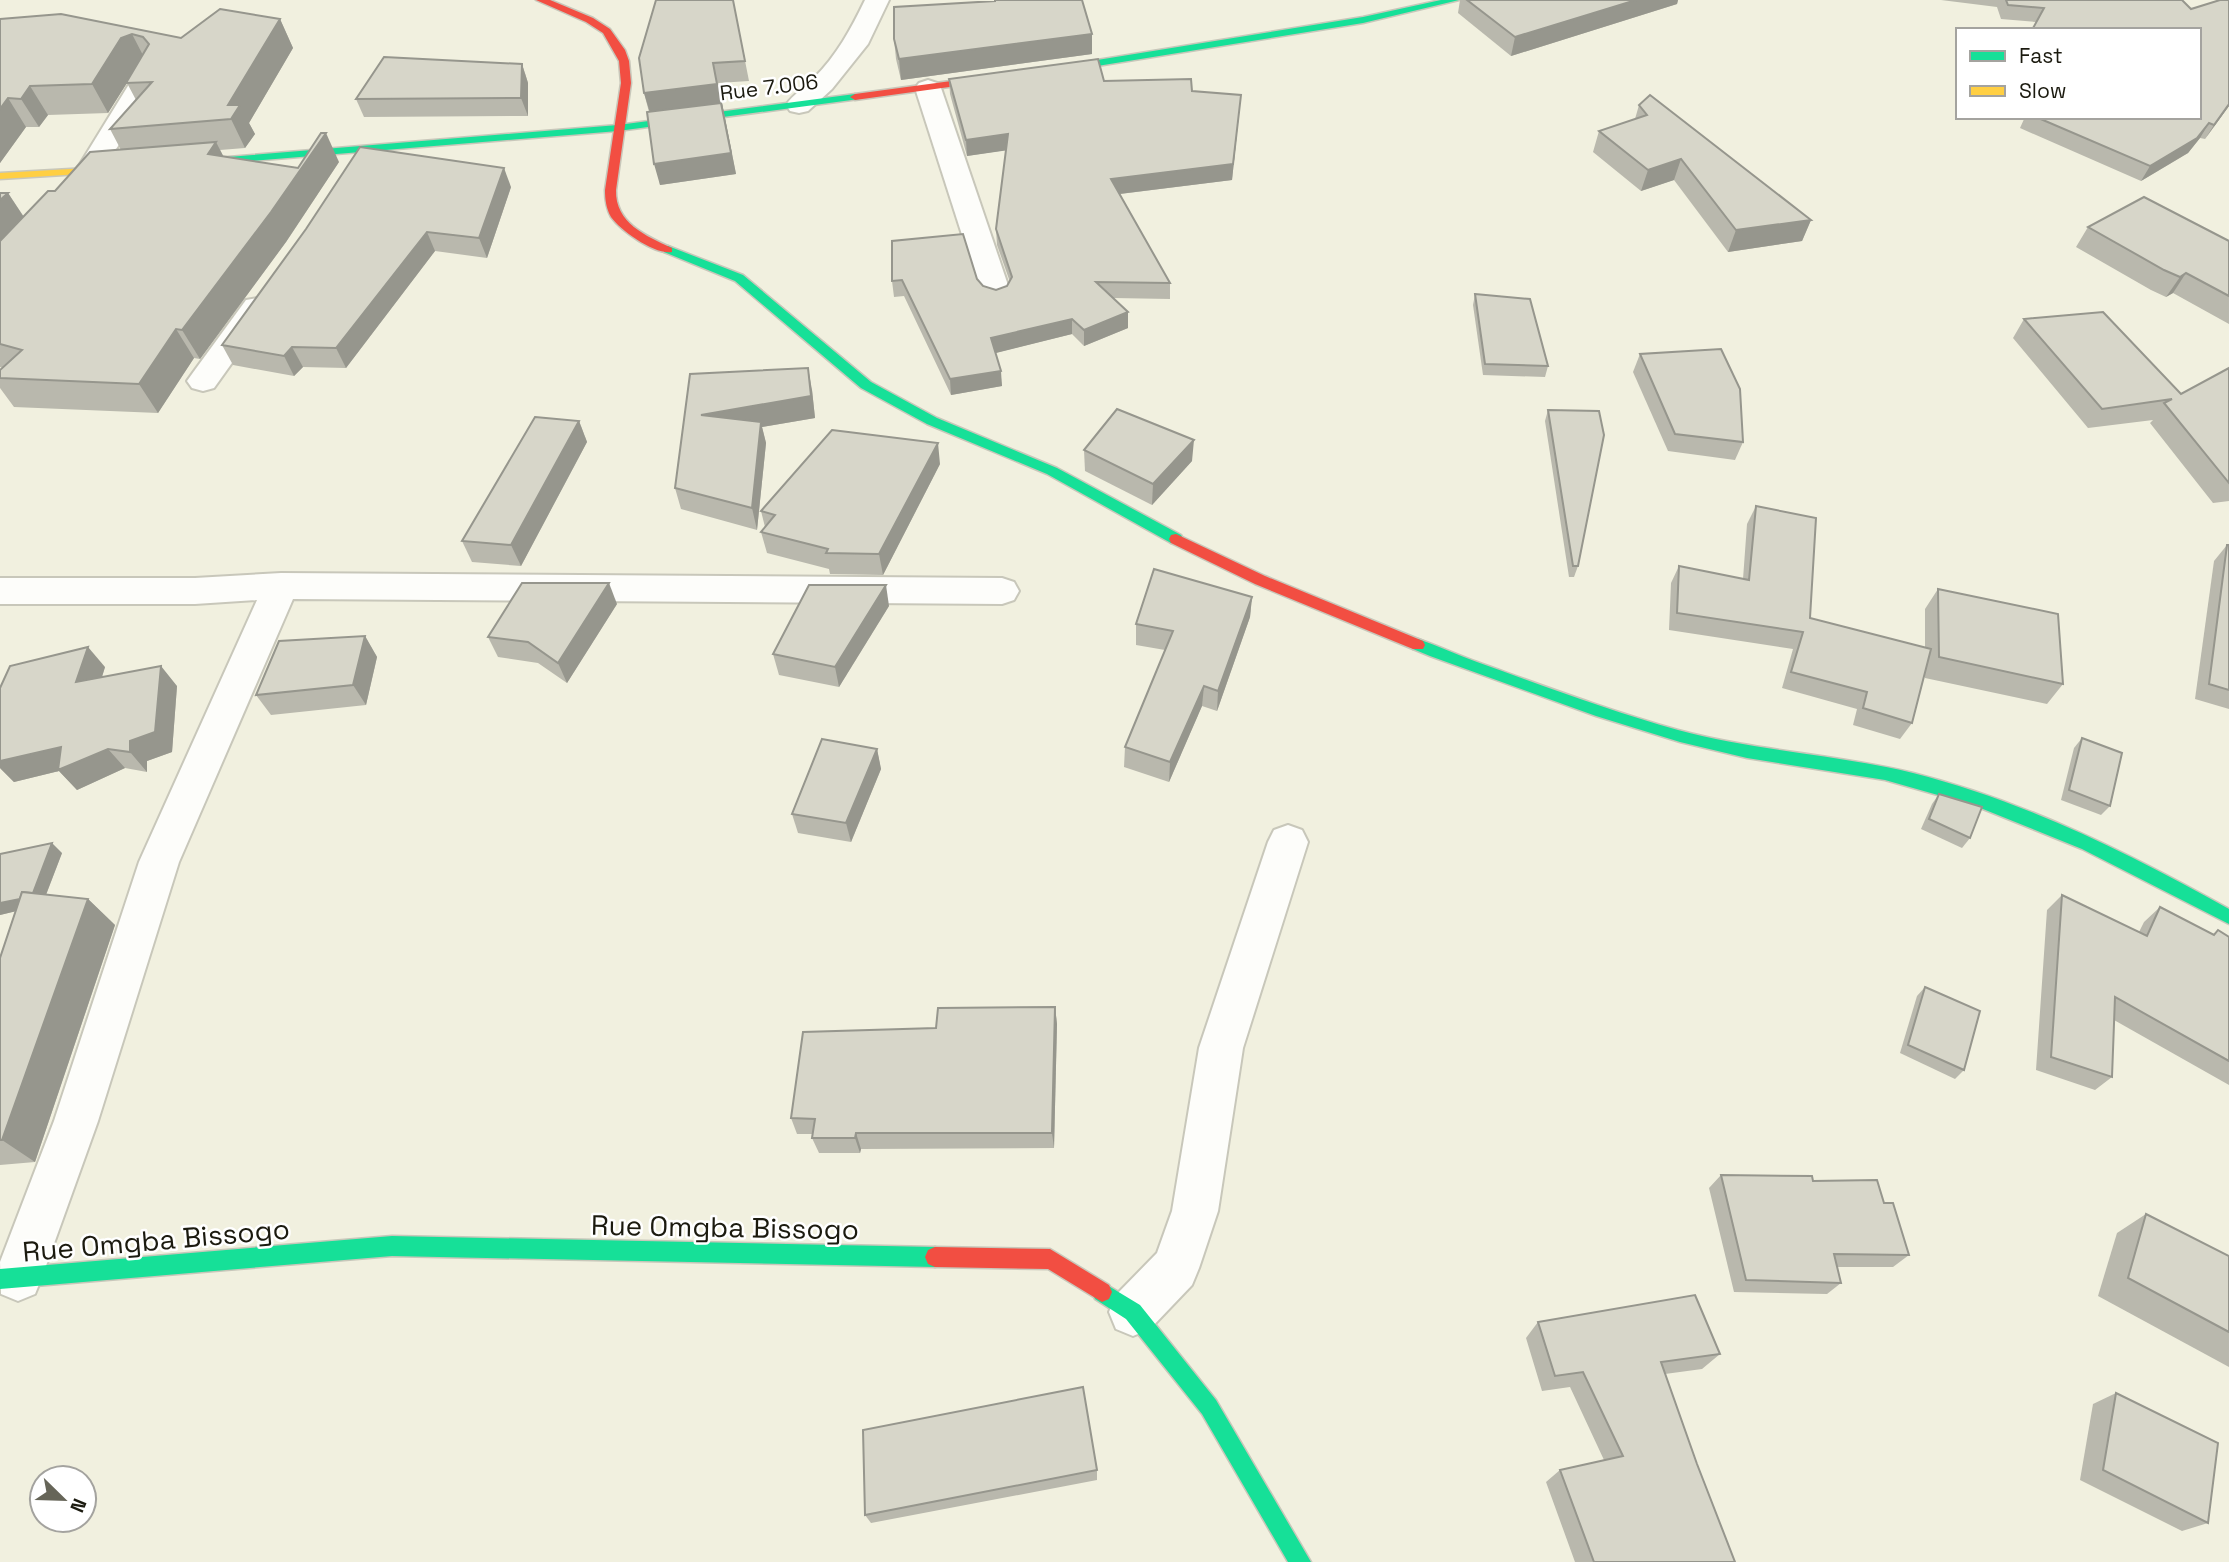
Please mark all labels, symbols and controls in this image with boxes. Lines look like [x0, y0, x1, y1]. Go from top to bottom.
legend [1956, 28, 2201, 119]
text: Fast [2019, 42, 2063, 69]
street label: Rue 7.006 [718, 68, 820, 106]
text: Slow [2019, 77, 2067, 104]
street label: Rue Omgba Bissogo [591, 1207, 859, 1247]
street label: Rue Omgba Bissogo [21, 1210, 291, 1270]
north arrow [28, 1464, 98, 1534]
text: N [64, 1495, 92, 1516]

